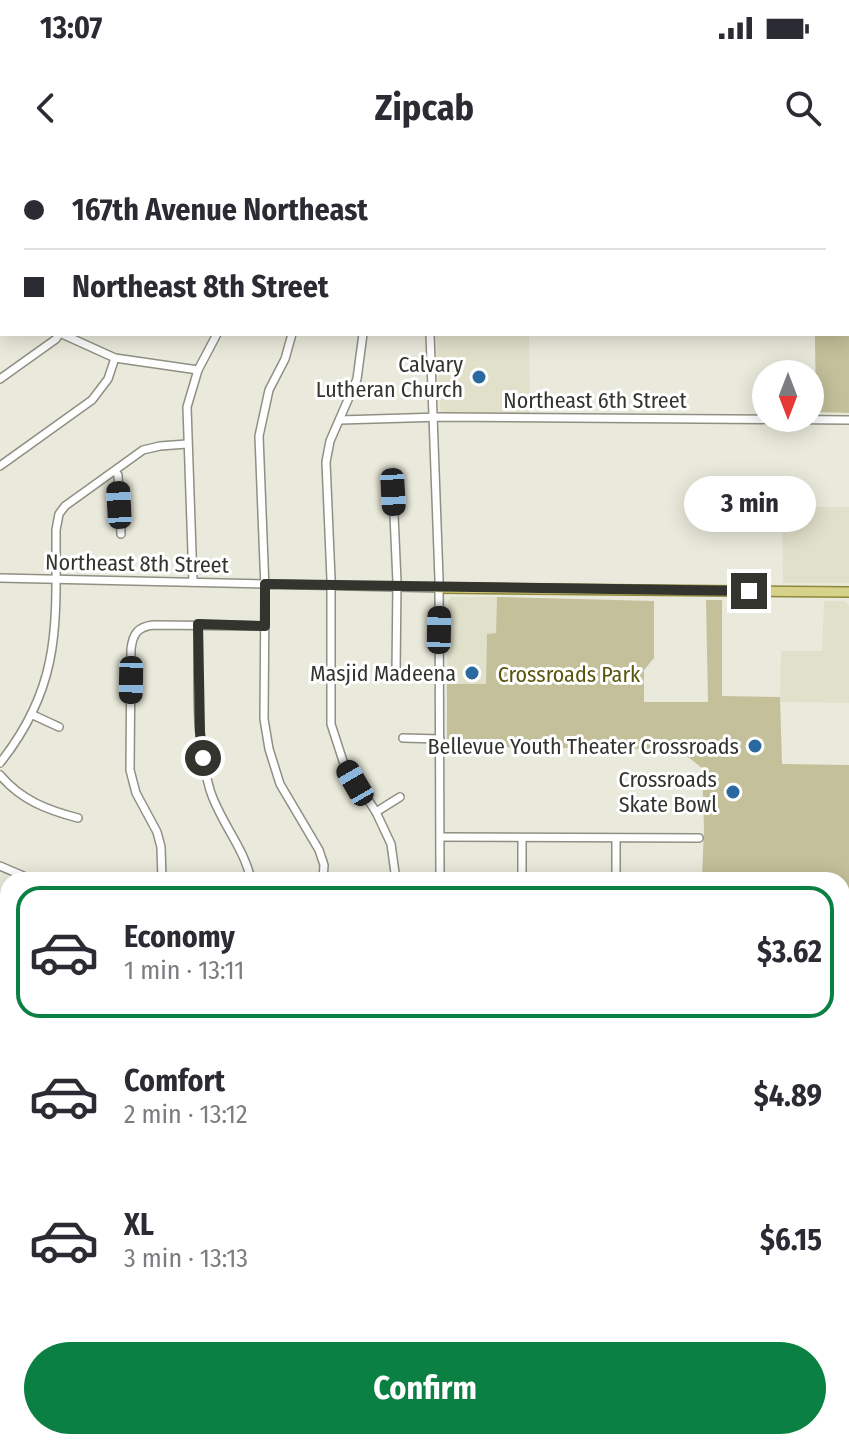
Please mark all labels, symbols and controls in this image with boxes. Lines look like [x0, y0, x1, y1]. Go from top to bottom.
text: 13:07 [40, 10, 102, 46]
icon: back [24, 86, 68, 130]
text: Zipcab [375, 86, 474, 130]
icon: search [781, 86, 825, 130]
text: 167th Avenue Northeast [72, 192, 368, 228]
text: Northeast 8th Street [72, 269, 329, 305]
place label: Calvary Lutheran Church [316, 351, 463, 403]
north arrow [752, 360, 824, 432]
map controls [752, 360, 824, 432]
marker: Calvary Lutheran Church [470, 368, 488, 386]
street label: Northeast 6th Street [503, 387, 688, 414]
car [380, 467, 406, 517]
callout: 3 min [683, 475, 815, 531]
car [106, 480, 132, 530]
text: 3 min [721, 488, 779, 519]
street label: Northeast 8th Street [45, 548, 230, 579]
route end [731, 573, 767, 609]
car [427, 606, 451, 654]
car [119, 656, 143, 704]
place label: Masjid Madeena [310, 660, 456, 687]
park label: Crossroads Park [498, 661, 641, 688]
marker: Masjid Madeena [463, 664, 481, 682]
place label: Bellevue Youth Theater Crossroads [428, 733, 739, 760]
marker: Bellevue Youth Theater Crossroads [746, 737, 764, 755]
route start [185, 740, 221, 776]
car [333, 756, 377, 810]
place label: Crossroads Skate Bowl [619, 766, 717, 818]
marker: Crossroads Skate Bowl [724, 783, 742, 801]
icon: car [28, 916, 100, 988]
text: Economy [124, 919, 235, 955]
text: $3.62 [757, 934, 822, 970]
text: 1 min · 13:11 [124, 955, 244, 986]
icon: car [28, 1060, 100, 1132]
text: Comfort [124, 1063, 225, 1099]
text: $4.89 [754, 1078, 822, 1114]
text: 2 min · 13:12 [124, 1099, 247, 1130]
icon: car [28, 1204, 100, 1276]
text: XL [124, 1207, 154, 1243]
text: $6.15 [760, 1222, 822, 1258]
text: 3 min · 13:13 [124, 1243, 248, 1274]
button: Confirm [24, 1342, 826, 1434]

